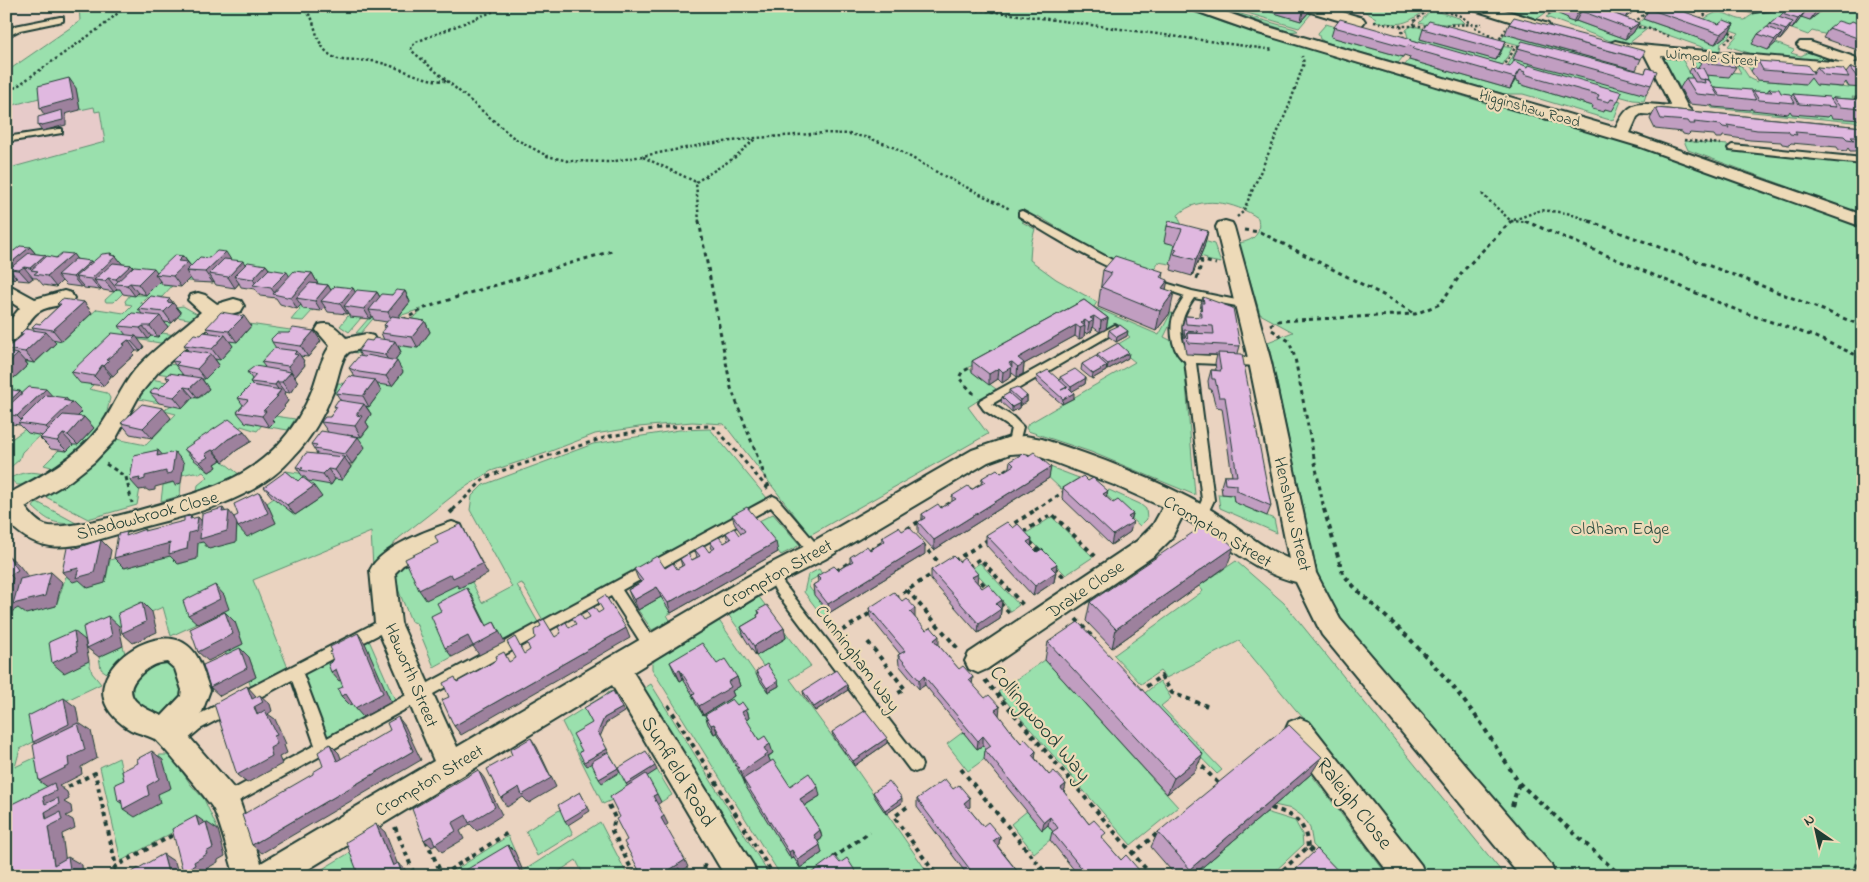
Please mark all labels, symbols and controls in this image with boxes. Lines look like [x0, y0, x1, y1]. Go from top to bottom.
street label: Wimpole Street [1665, 43, 1759, 73]
street label: Higginshaw Road [1476, 84, 1583, 135]
street label: Henshaw Street [1265, 455, 1317, 574]
street label: Shadowbrook Close [74, 485, 222, 548]
street label: Crompton Street [1158, 490, 1276, 575]
park label: Oldham Edge [1571, 517, 1670, 544]
street label: Crompton Street [718, 534, 838, 616]
street label: Drake Close [1041, 555, 1131, 627]
street label: Cunningham Way [807, 600, 905, 719]
street label: Haworth Street [376, 620, 444, 732]
street label: Collingwood Way [980, 659, 1097, 790]
street label: Sunfield Road [632, 711, 722, 833]
street label: Crompton Street [371, 739, 489, 824]
street label: Raleigh Close [1306, 752, 1399, 858]
north arrow [1792, 804, 1842, 854]
text: N [1800, 809, 1819, 832]

